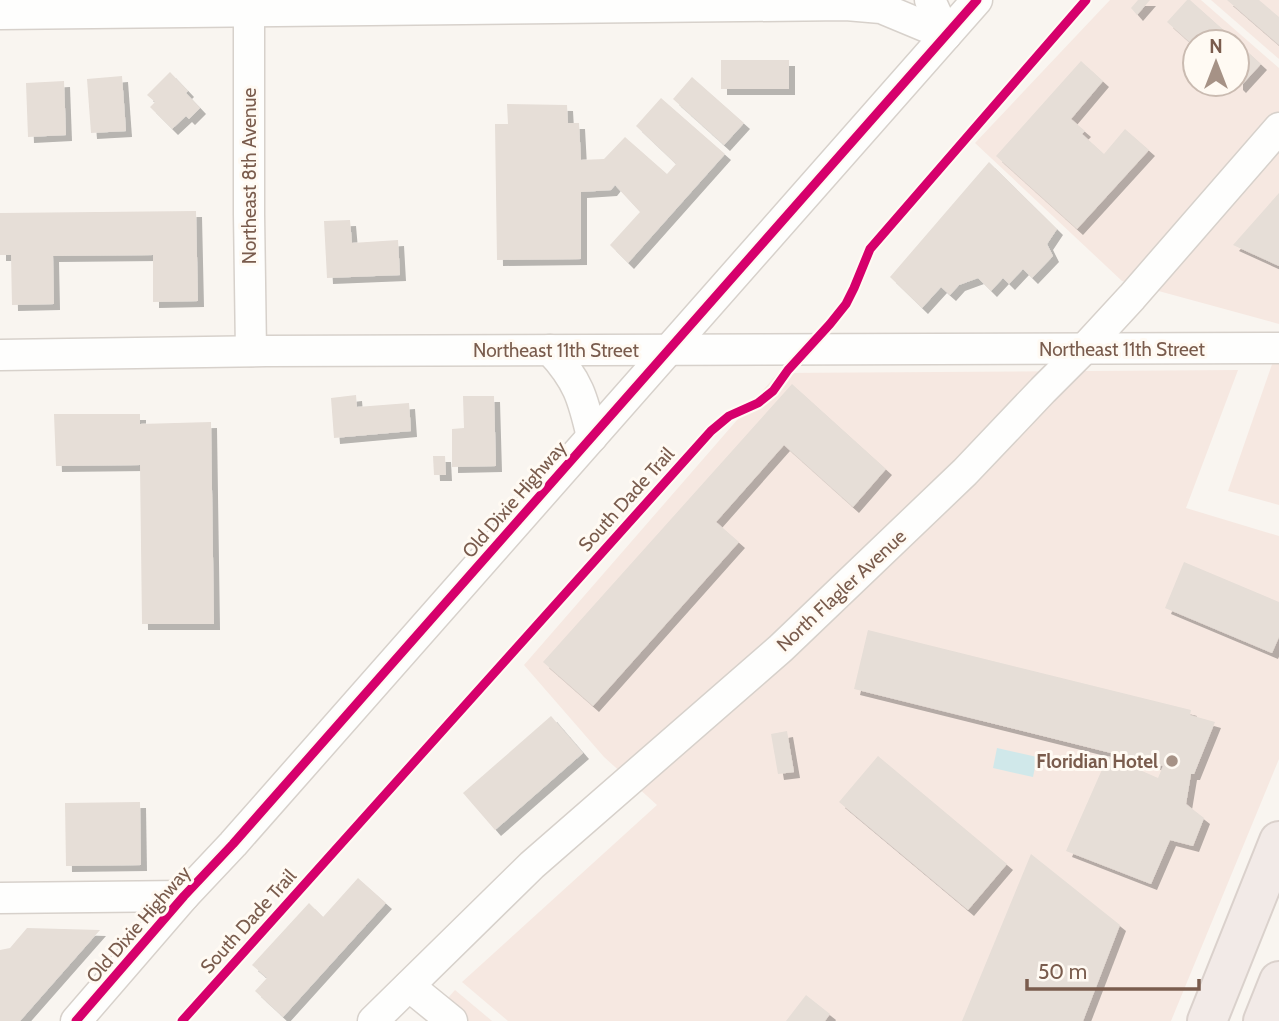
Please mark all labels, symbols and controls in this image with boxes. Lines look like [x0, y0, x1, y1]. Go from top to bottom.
north arrow [1181, 28, 1251, 98]
text: N [1209, 35, 1223, 58]
street label: Northeast 8th Avenue [238, 88, 261, 264]
street label: Northeast 11th Street [1039, 338, 1206, 361]
street label: Northeast 11th Street [473, 339, 640, 362]
street label: Old Dixie Highway [457, 436, 572, 562]
street label: South Dade Trail [574, 442, 679, 556]
street label: North Flagler Avenue [772, 524, 911, 656]
place label: Floridian Hotel [1036, 750, 1158, 773]
marker: Floridian Hotel [1164, 753, 1180, 769]
street label: Old Dixie Highway [81, 861, 196, 987]
street label: South Dade Trail [196, 864, 301, 978]
scale bar [1027, 948, 1198, 992]
text: 50 m [1038, 959, 1087, 984]

